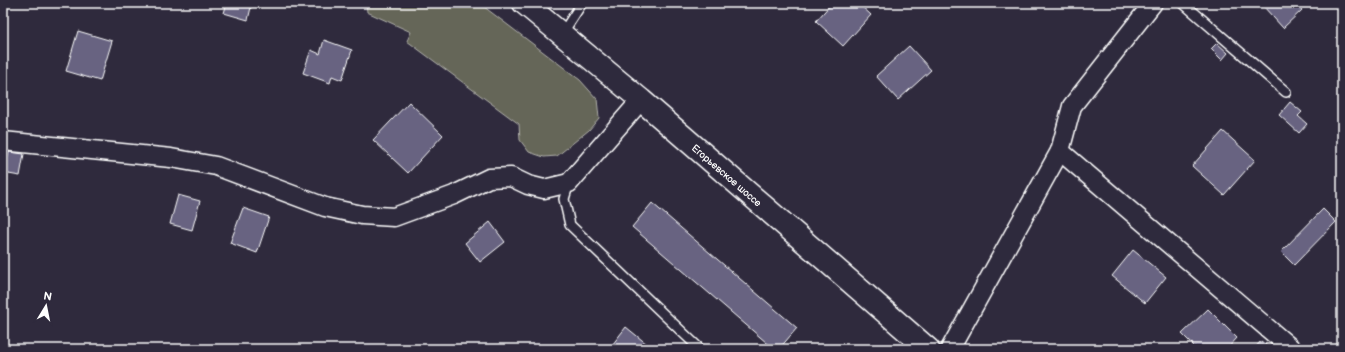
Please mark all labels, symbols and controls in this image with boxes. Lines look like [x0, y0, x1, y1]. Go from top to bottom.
street label: Егорьевское шоссе [689, 142, 764, 210]
north arrow [26, 286, 66, 326]
text: N [42, 290, 53, 304]

